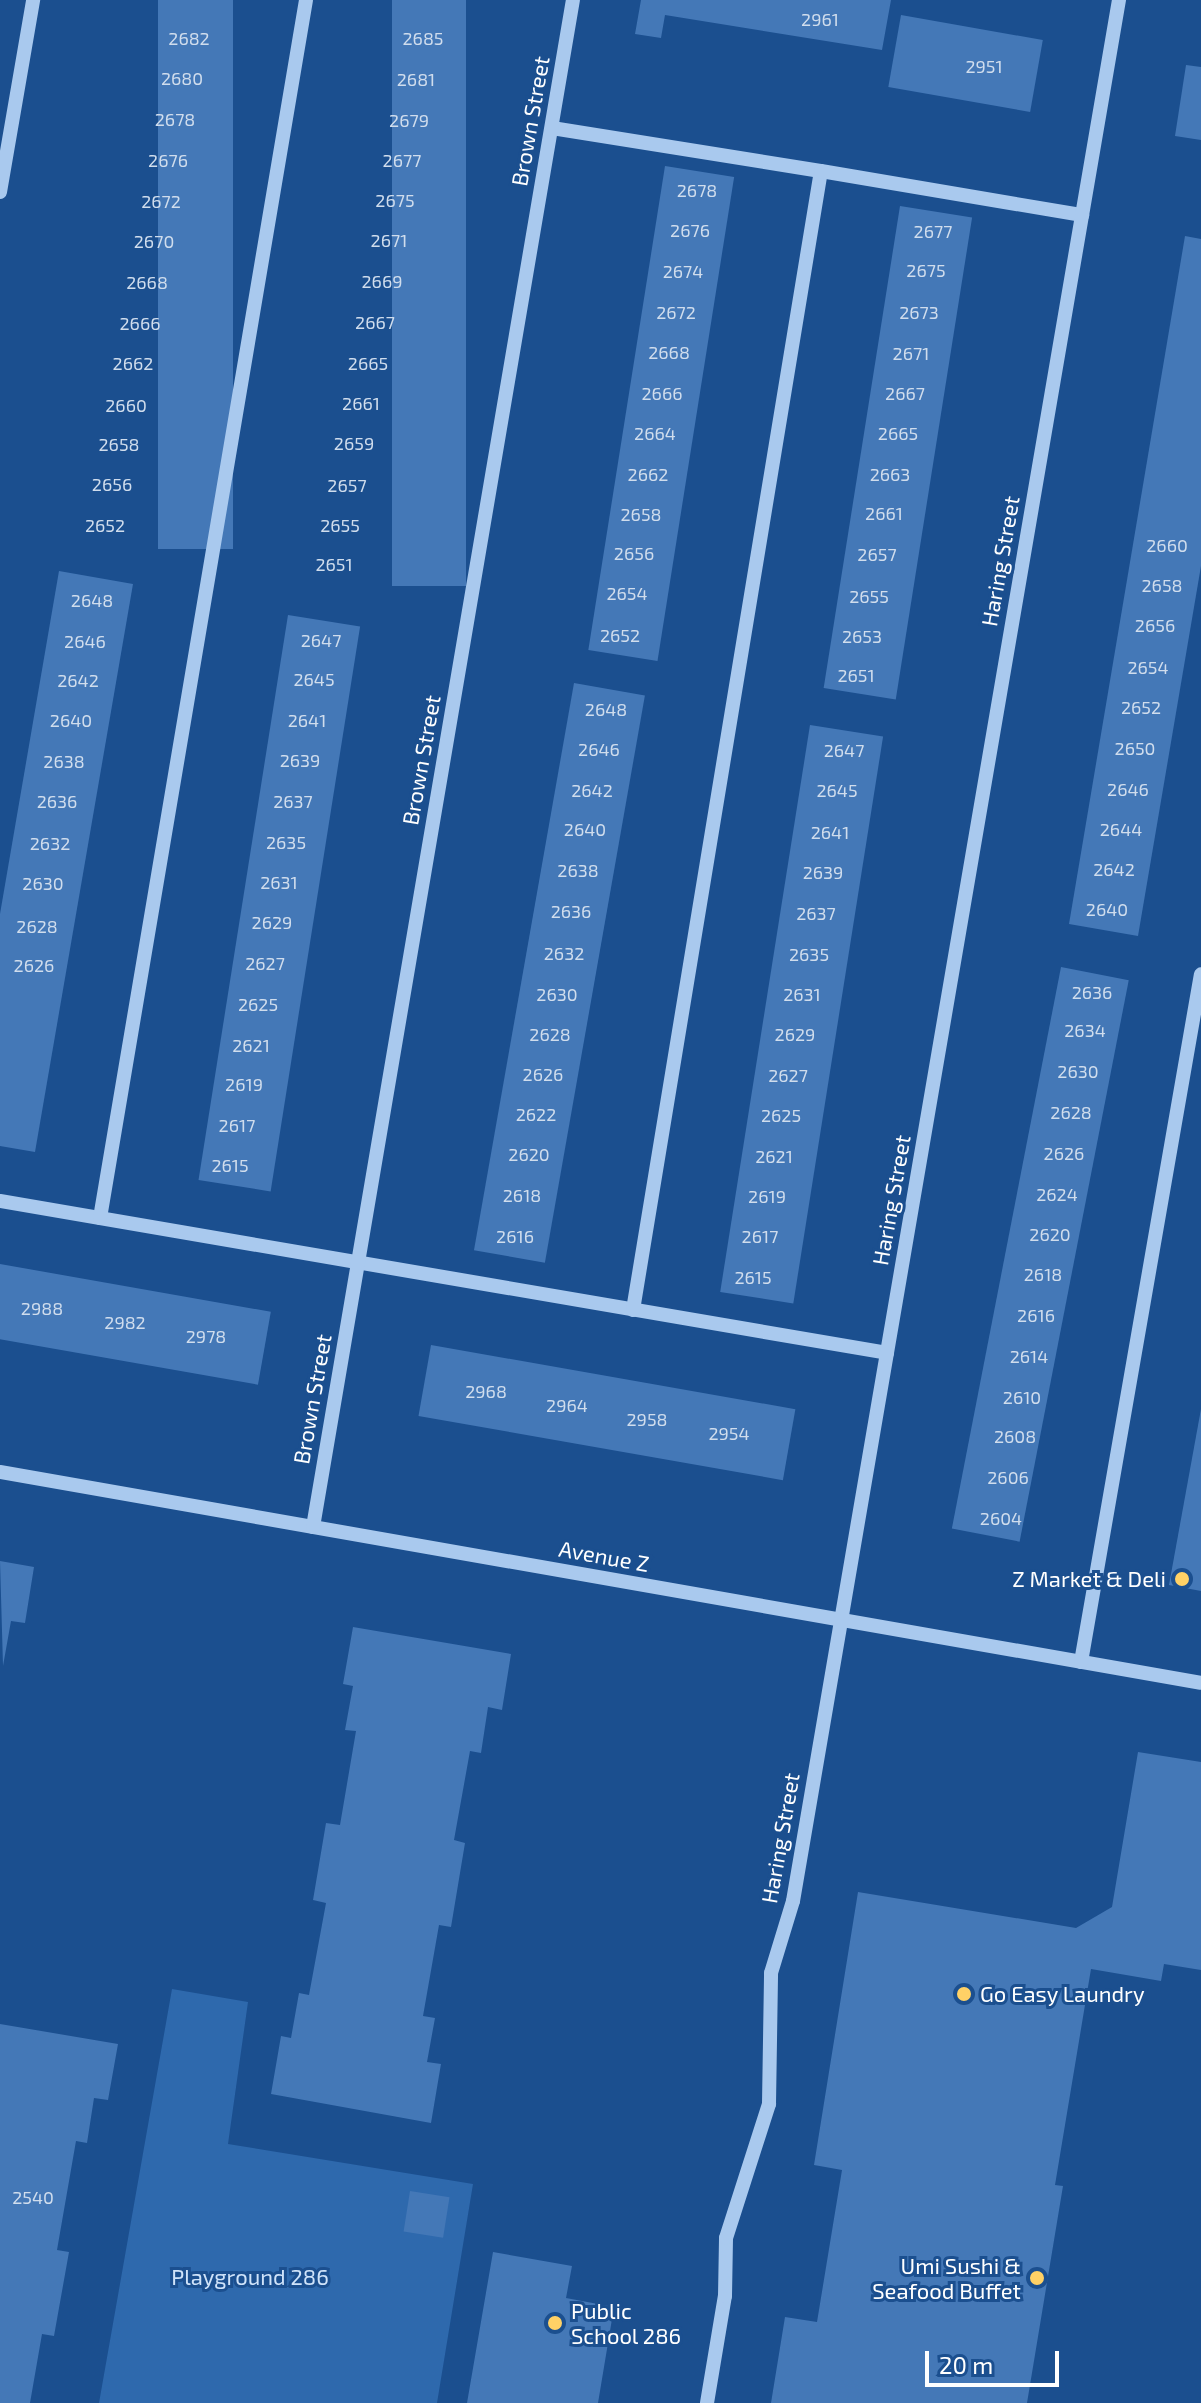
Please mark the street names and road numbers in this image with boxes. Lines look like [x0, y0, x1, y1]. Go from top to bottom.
street label: Brown Street [506, 54, 554, 188]
street label: Haring Street [976, 494, 1024, 628]
street label: Brown Street [397, 693, 445, 827]
street label: Haring Street [867, 1133, 915, 1267]
street label: Brown Street [288, 1332, 336, 1466]
street label: Avenue Z [557, 1535, 651, 1577]
street label: Haring Street [756, 1771, 804, 1905]

